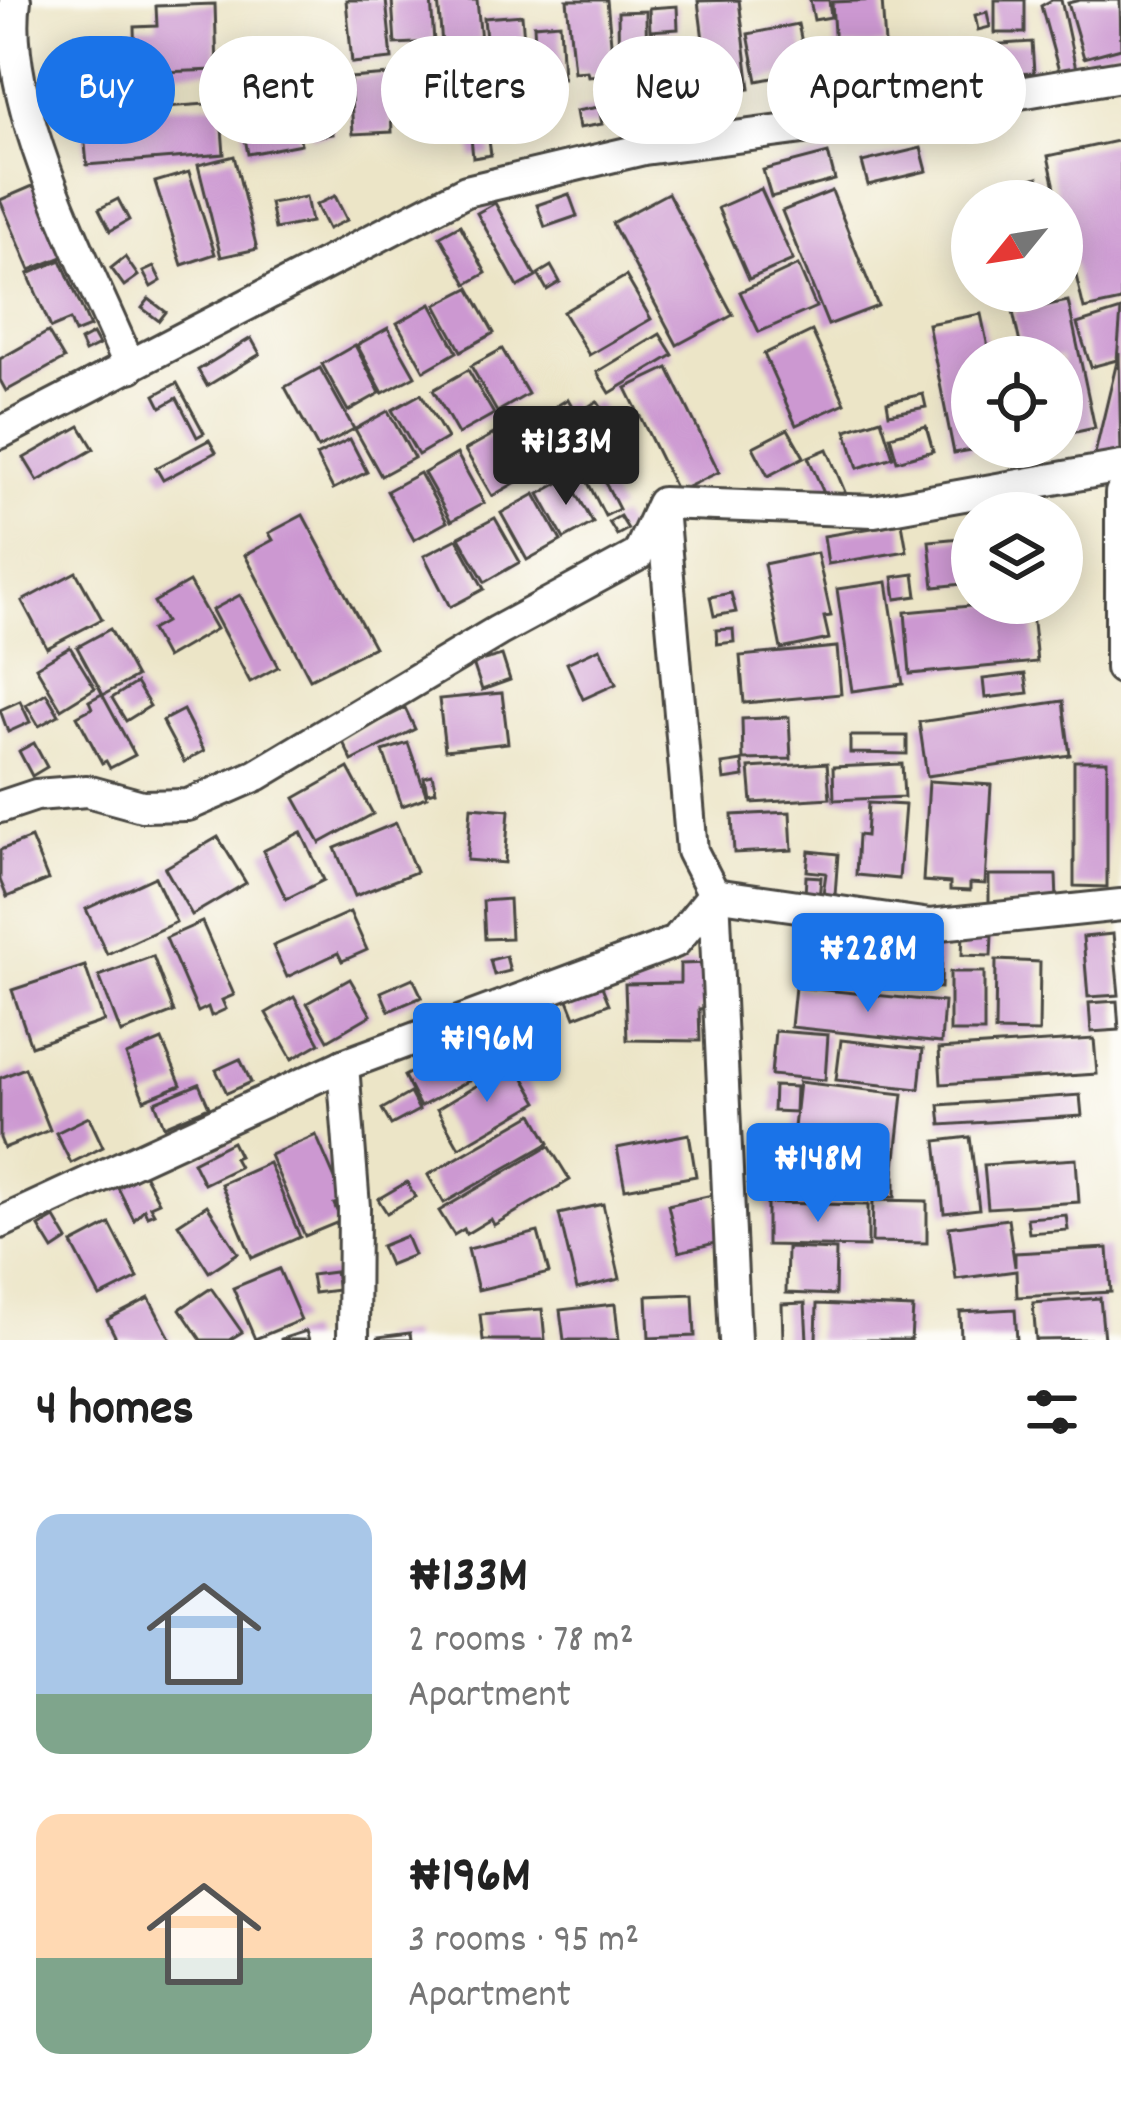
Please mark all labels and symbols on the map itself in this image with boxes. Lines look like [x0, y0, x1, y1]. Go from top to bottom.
north arrow [951, 180, 1083, 312]
pin: ₦133M [482, 406, 650, 508]
pin: ₦228M [784, 913, 952, 1015]
pin: ₦196M [403, 1003, 571, 1105]
pin: ₦148M [734, 1123, 902, 1225]

